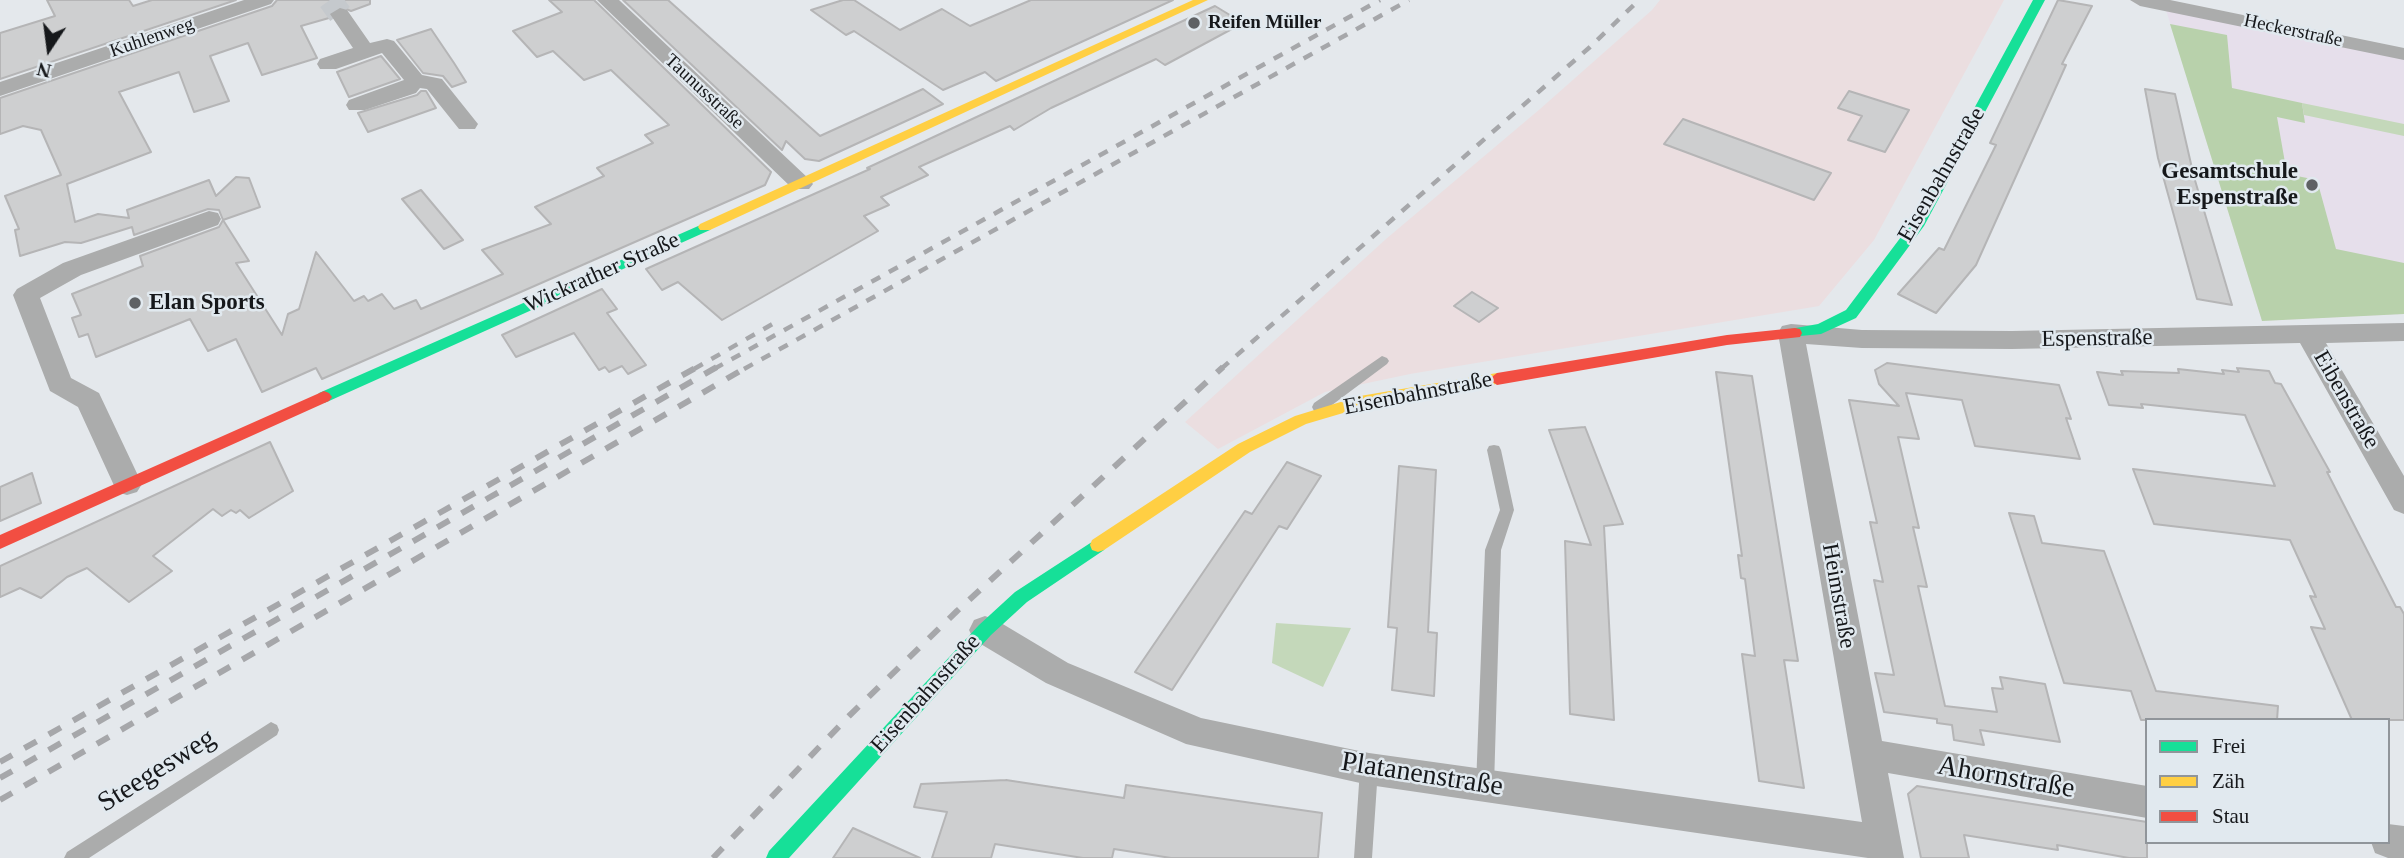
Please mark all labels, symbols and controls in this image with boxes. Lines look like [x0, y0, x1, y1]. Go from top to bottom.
street label: Heckerstraße [2242, 9, 2344, 53]
place label: Reifen Müller [1208, 12, 1321, 34]
street label: Kuhlenweg [107, 13, 197, 63]
north arrow [14, 14, 84, 84]
marker: Reifen Müller [1186, 15, 1202, 31]
street label: Taunusstraße [660, 50, 748, 134]
text: N [35, 58, 53, 82]
street label: Eisenbahnstraße [1892, 103, 1992, 247]
place label: Gesamtschule Espenstraße [2161, 158, 2298, 212]
marker: Gesamtschule Espenstraße [2304, 177, 2320, 193]
street label: Wickrather Straße [520, 226, 684, 320]
place label: Elan Sports [149, 289, 265, 317]
marker: Elan Sports [127, 295, 143, 311]
street label: Espenstraße [2041, 324, 2153, 354]
street label: Eibenstraße [2307, 346, 2385, 454]
street label: Eisenbahnstraße [1341, 366, 1495, 422]
street label: Heimstraße [1815, 541, 1861, 651]
street label: Eisenbahnstraße [865, 629, 987, 759]
legend [2145, 718, 2390, 844]
street label: Steegesweg [92, 722, 222, 820]
text: Frei [2212, 734, 2246, 758]
street label: Platanenstraße [1339, 746, 1505, 804]
street label: Ahornstraße [1935, 749, 2077, 807]
text: Zäh [2212, 769, 2245, 793]
text: Stau [2212, 804, 2249, 828]

